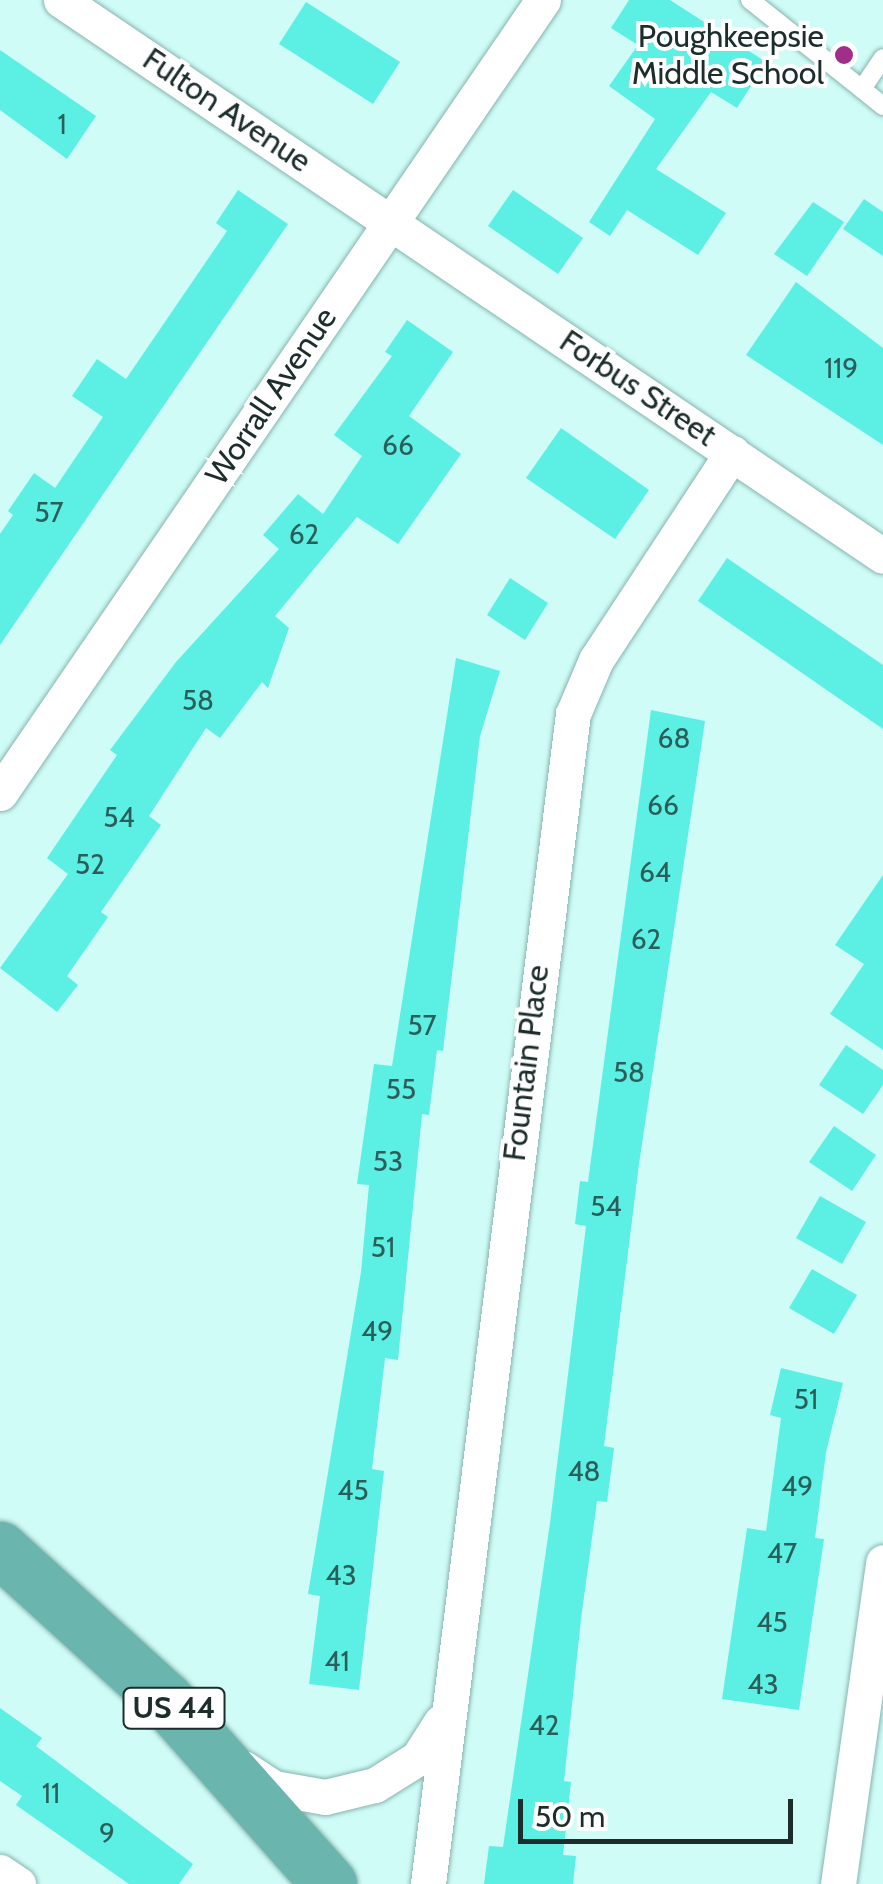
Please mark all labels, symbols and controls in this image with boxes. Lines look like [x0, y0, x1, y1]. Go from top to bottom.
place label: Poughkeepsie Middle School [632, 18, 824, 93]
street label: Fulton Avenue [136, 40, 318, 180]
marker: Poughkeepsie Middle School [833, 44, 855, 66]
house number: 1 [57, 107, 67, 141]
street label: Worrall Avenue [198, 300, 344, 492]
street label: Forbus Street [553, 322, 723, 454]
house number: 119 [824, 351, 858, 385]
house number: 66 [382, 428, 414, 462]
house number: 57 [34, 495, 64, 529]
house number: 62 [289, 517, 319, 551]
house number: 58 [182, 683, 214, 717]
house number: 68 [658, 721, 690, 755]
house number: 66 [647, 788, 679, 822]
house number: 54 [103, 800, 135, 834]
house number: 52 [75, 847, 105, 881]
house number: 64 [639, 855, 671, 889]
house number: 62 [631, 922, 661, 956]
street label: Fountain Place [495, 963, 557, 1163]
house number: 57 [407, 1008, 437, 1042]
house number: 58 [613, 1055, 645, 1089]
house number: 55 [386, 1072, 416, 1106]
house number: 53 [373, 1144, 403, 1178]
house number: 54 [590, 1189, 622, 1223]
house number: 51 [371, 1230, 395, 1264]
house number: 49 [361, 1314, 393, 1348]
house number: 51 [794, 1382, 818, 1416]
house number: 48 [567, 1454, 601, 1488]
house number: 49 [781, 1469, 813, 1503]
house number: 45 [337, 1473, 369, 1507]
house number: 47 [767, 1536, 797, 1570]
house number: 43 [325, 1558, 357, 1592]
house number: 45 [756, 1605, 788, 1639]
house number: 41 [324, 1644, 350, 1678]
house number: 43 [747, 1667, 779, 1701]
road number: US 44 [121, 1683, 226, 1733]
house number: 42 [529, 1708, 559, 1742]
house number: 11 [42, 1776, 60, 1810]
scale bar [523, 1779, 798, 1841]
text: 50 m [535, 1798, 605, 1835]
house number: 9 [99, 1816, 115, 1850]

